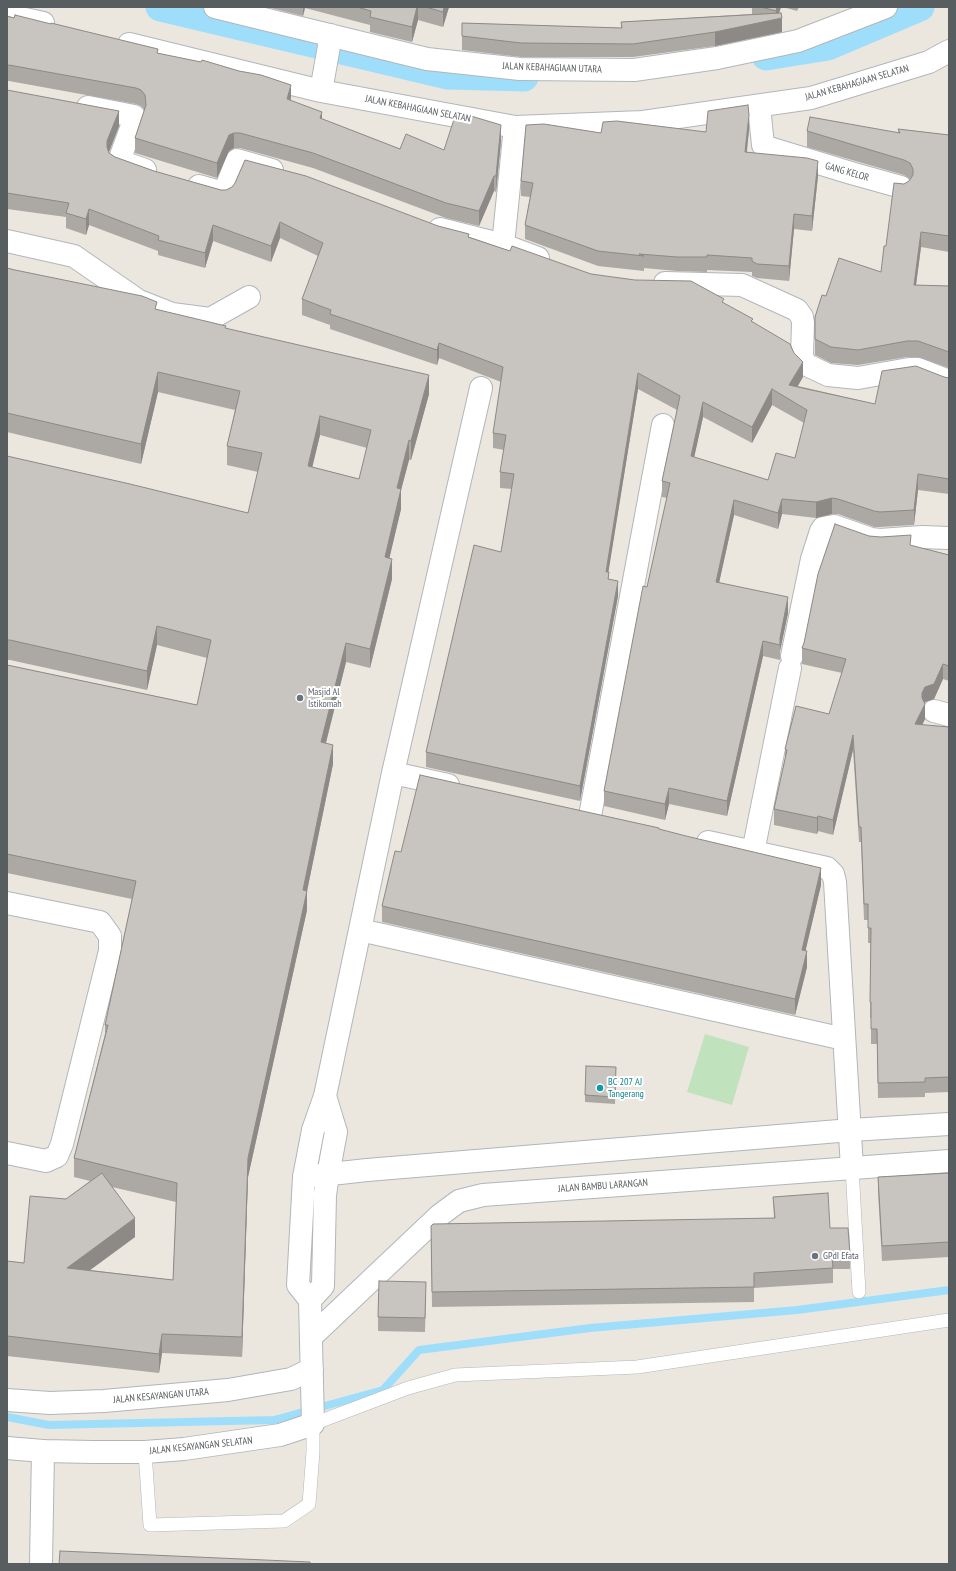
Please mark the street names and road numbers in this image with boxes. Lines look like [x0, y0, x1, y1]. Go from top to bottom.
street label: JALAN KEBAHAGIAAN UTARA [502, 60, 602, 76]
street label: JALAN KEBAHAGIAAN SELATAN [804, 62, 910, 104]
street label: JALAN KEBAHAGIAAN SELATAN [364, 93, 472, 125]
street label: GANG KELOR [824, 160, 870, 184]
street label: JALAN BAMBU LARANGAN [558, 1177, 648, 1195]
street label: JALAN KESAYANGAN UTARA [113, 1386, 209, 1406]
street label: JALAN KESAYANGAN SELATAN [149, 1435, 253, 1457]

